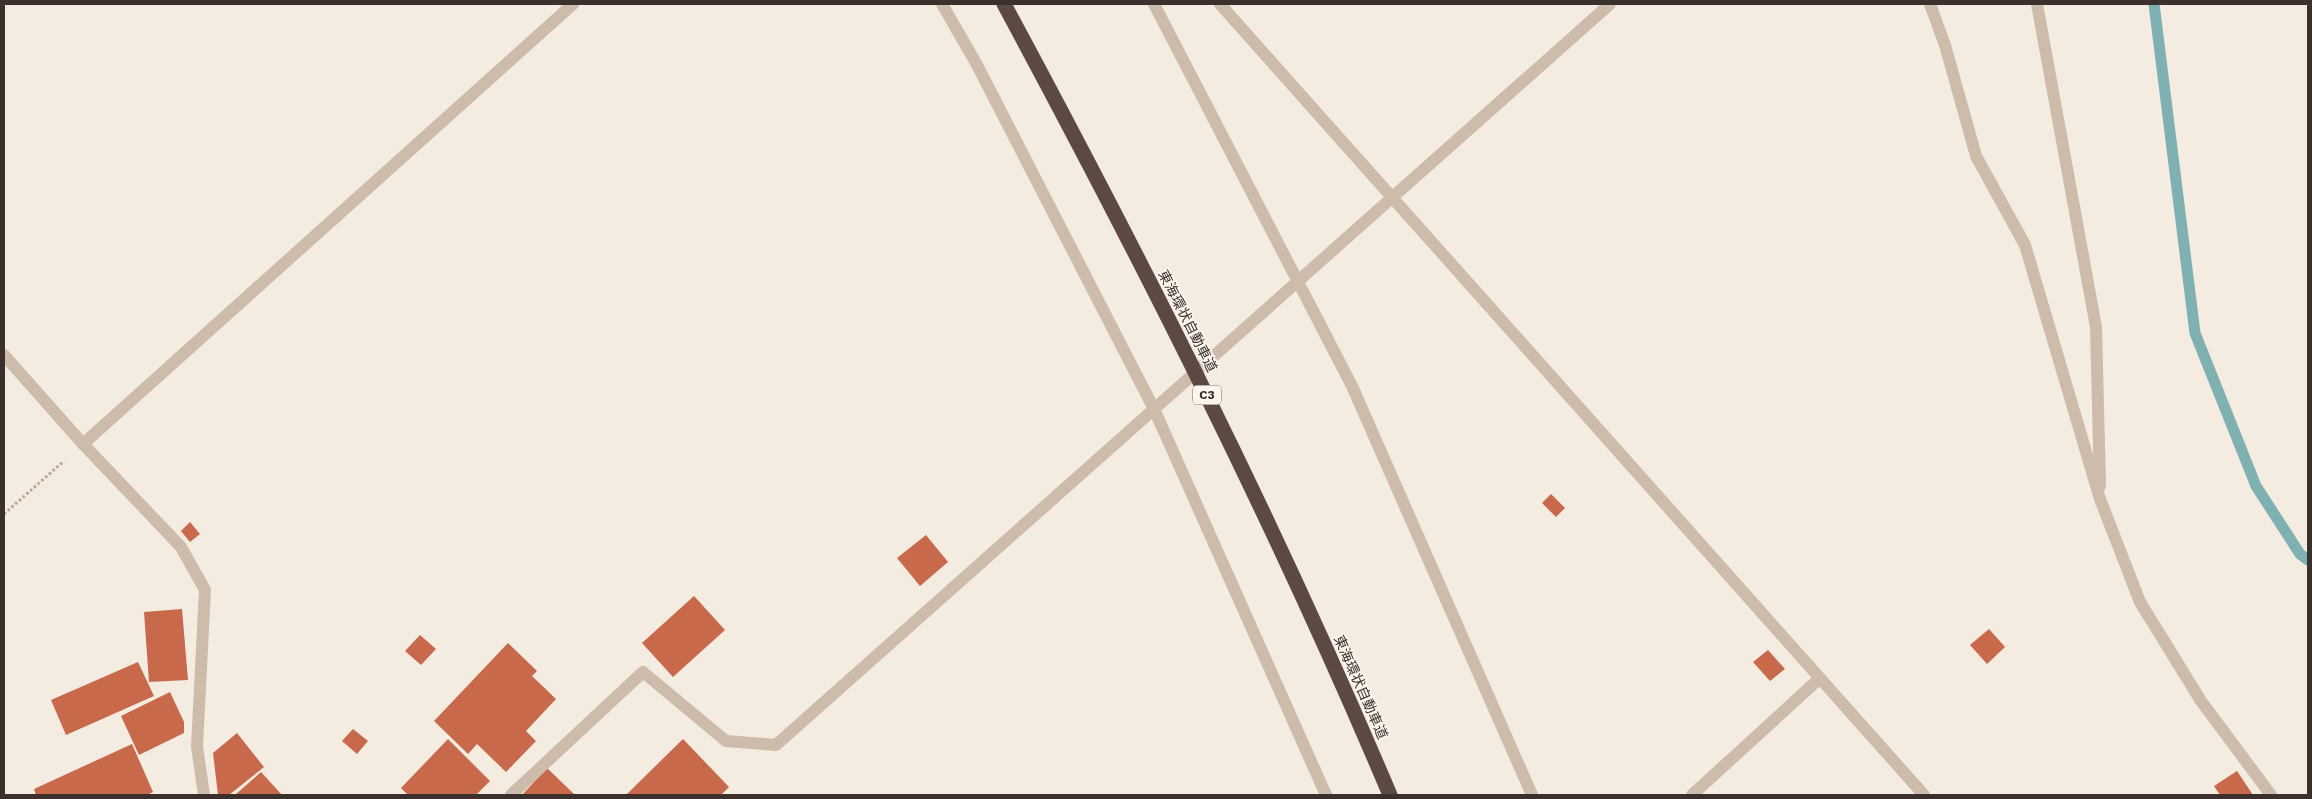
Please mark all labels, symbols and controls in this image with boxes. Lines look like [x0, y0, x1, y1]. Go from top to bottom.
street label: 東海環状自動車道 [1155, 267, 1221, 375]
road number: C3 [1193, 386, 1221, 404]
street label: 東海環状自動車道 [1331, 633, 1391, 741]

